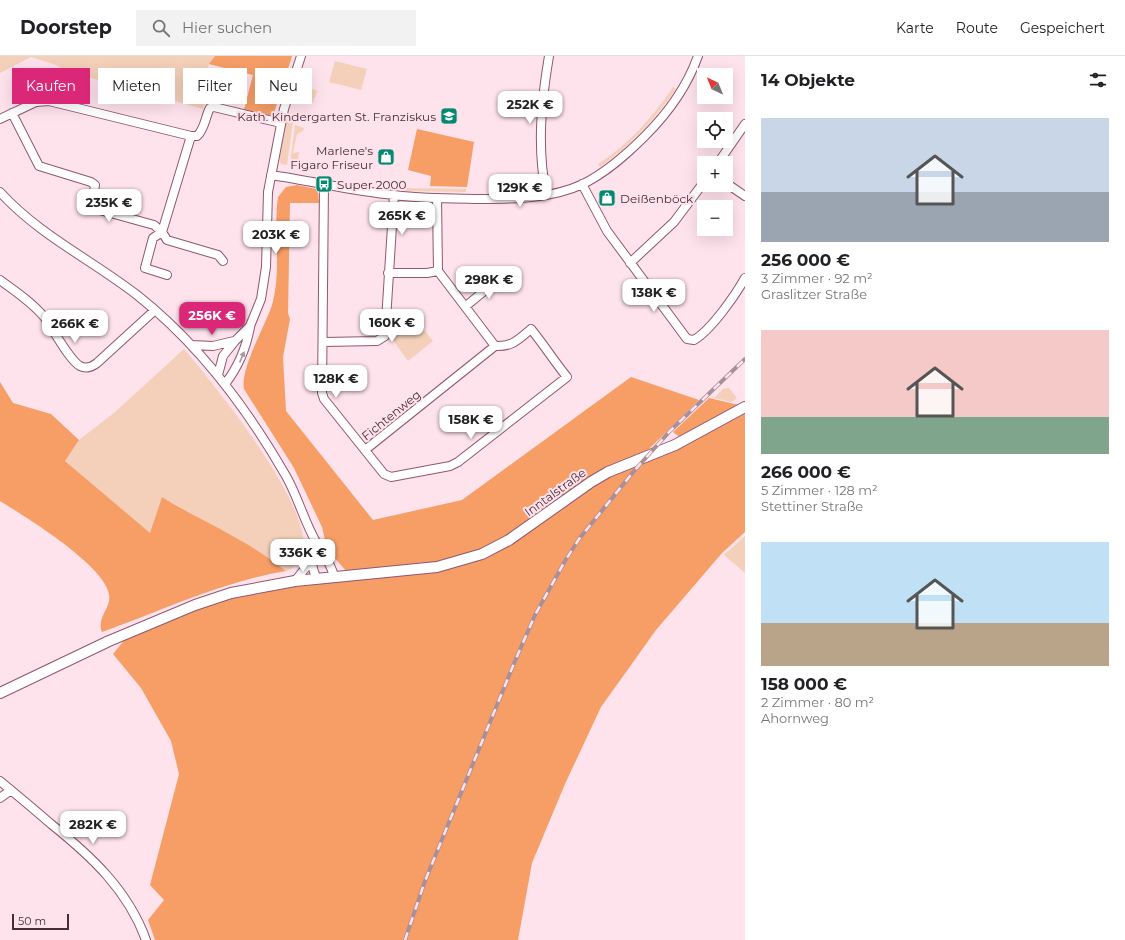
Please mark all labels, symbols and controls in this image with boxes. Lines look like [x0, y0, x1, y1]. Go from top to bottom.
search box [136, 10, 416, 46]
text: Doorstep [20, 16, 112, 39]
icon: search [150, 17, 172, 39]
text: Hier suchen [182, 18, 272, 37]
text: Karte [896, 19, 934, 37]
text: Route [956, 19, 998, 37]
text: Gespeichert [1020, 19, 1105, 37]
chip: Kaufen [12, 68, 90, 104]
chip: Mieten [98, 68, 175, 104]
chip: Filter [183, 68, 247, 104]
chip: Neu [255, 68, 312, 104]
north arrow [697, 68, 733, 104]
map controls [697, 68, 733, 236]
icon: filters [1087, 69, 1109, 91]
text: 14 Objekte [761, 70, 855, 90]
pin: 252K € [497, 91, 563, 125]
text: 252K € [507, 96, 553, 112]
school or university icon: Kath. Kindergarten St. Franziskus [439, 106, 459, 126]
place label: Kath. Kindergarten St. Franziskus [237, 109, 436, 124]
button: locate [697, 112, 733, 148]
place label: Marlene's Figaro Friseur [290, 143, 373, 172]
icon: home [899, 144, 971, 216]
shop icon: Marlene's Figaro Friseur [376, 147, 396, 167]
button: + [697, 156, 733, 192]
bus stop icon: Super 2000 [314, 174, 334, 194]
pin: 129K € [487, 174, 553, 208]
place label: Super 2000 [337, 177, 406, 192]
text: 129K € [498, 179, 542, 195]
shop icon: Deißenböck [597, 188, 617, 208]
pin: 235K € [76, 189, 142, 223]
place label: Deißenböck [620, 191, 694, 206]
text: 235K € [86, 194, 132, 210]
button: − [697, 200, 733, 236]
pin: 265K € [369, 202, 435, 236]
text: 265K € [378, 207, 426, 223]
pin: 203K € [243, 221, 309, 255]
text: 203K € [252, 226, 300, 242]
text: 256 000 € [761, 250, 850, 270]
pin: 298K € [456, 266, 522, 300]
text: 3 Zimmer · 92 m² [761, 270, 873, 286]
text: 298K € [465, 271, 513, 287]
pin: 138K € [621, 279, 687, 313]
text: 138K € [631, 284, 677, 300]
text: Graslitzer Straße [761, 286, 867, 302]
pin: 256K € [179, 302, 245, 336]
text: 256K € [188, 307, 236, 323]
pin: 160K € [359, 309, 425, 343]
pin: 266K € [42, 310, 108, 344]
text: 160K € [369, 314, 415, 330]
text: 266K € [51, 315, 99, 331]
one-way arrow [239, 351, 245, 362]
icon: home [899, 356, 971, 428]
pin: 128K € [303, 365, 369, 399]
text: 128K € [313, 370, 359, 386]
street label: Fichtenweg [359, 387, 423, 443]
pin: 158K € [438, 406, 504, 440]
text: 158K € [448, 411, 494, 427]
text: 266 000 € [761, 462, 851, 482]
street label: Inntalstraße [521, 465, 589, 519]
text: 5 Zimmer · 128 m² [761, 482, 878, 498]
text: Stettiner Straße [761, 498, 863, 514]
pin: 336K € [270, 539, 336, 573]
text: 336K € [279, 544, 327, 560]
icon: home [899, 568, 971, 640]
text: 158 000 € [761, 674, 847, 694]
text: 2 Zimmer · 80 m² [761, 694, 874, 710]
text: Ahornweg [761, 710, 829, 726]
pin: 282K € [60, 811, 126, 845]
text: 282K € [69, 816, 117, 832]
scale bar [12, 912, 69, 931]
text: 50 m [18, 914, 46, 928]

